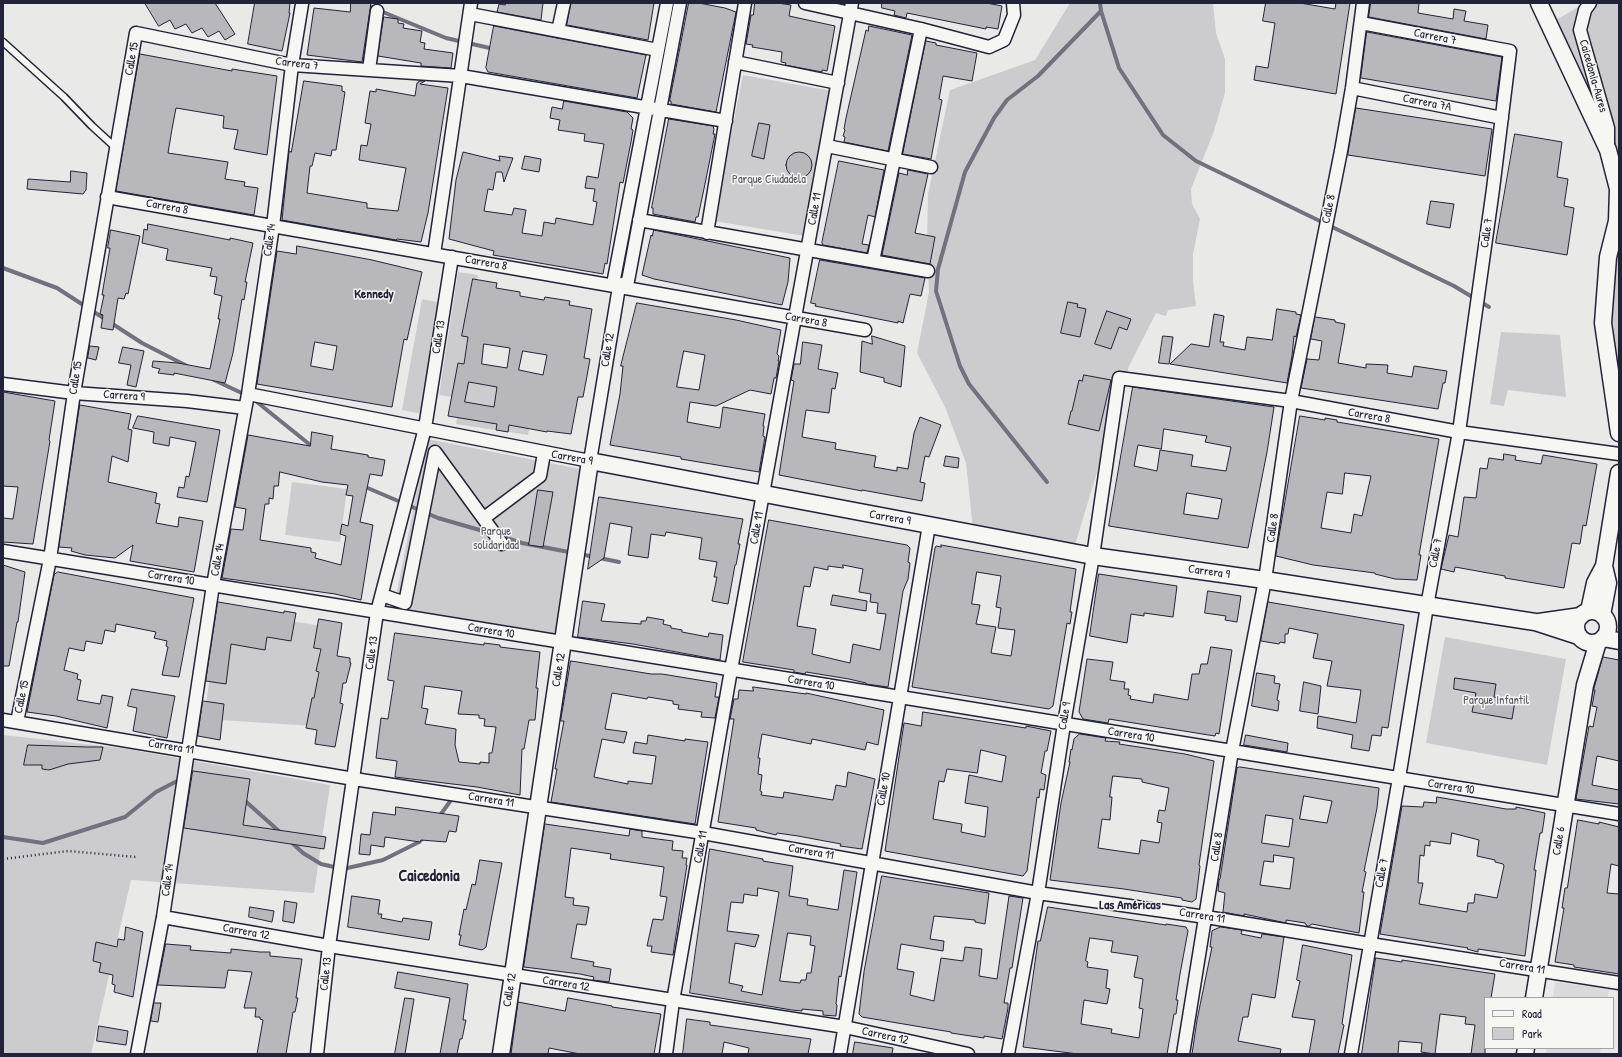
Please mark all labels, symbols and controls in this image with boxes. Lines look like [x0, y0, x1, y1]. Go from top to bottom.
street label: Carrera 7 [1412, 26, 1458, 48]
street label: Caicedonia-Aures [1576, 38, 1610, 114]
street label: Calle 15 [122, 41, 142, 77]
street label: Carrera 7 [275, 54, 319, 74]
street label: Carrera 7A [1401, 91, 1453, 115]
park label: Parque Ciudadela [732, 173, 806, 187]
street label: Calle 11 [805, 192, 825, 226]
street label: Calle 8 [1319, 193, 1339, 225]
street label: Carrera 8 [145, 196, 189, 218]
street label: Calle 7 [1478, 217, 1496, 249]
street label: Calle 14 [261, 223, 279, 257]
street label: Carrera 8 [464, 252, 508, 274]
district label: Kennedy [354, 287, 394, 303]
street label: Carrera 8 [784, 309, 828, 331]
street label: Calle 13 [429, 319, 449, 355]
street label: Calle 12 [598, 332, 618, 368]
street label: Calle 15 [66, 360, 86, 396]
street label: Carrera 9 [103, 387, 145, 405]
street label: Carrera 8 [1347, 405, 1391, 427]
street label: Carrera 9 [550, 447, 594, 469]
street label: Carrera 9 [868, 507, 912, 529]
street label: Calle 11 [747, 511, 767, 545]
street label: Calle 8 [1264, 513, 1282, 543]
park label: Parque solidaridad [473, 525, 519, 553]
street label: Calle 7 [1426, 537, 1446, 569]
street label: Calle 14 [208, 543, 228, 577]
street label: Carrera 9 [1187, 562, 1231, 582]
street label: Carrera 10 [147, 567, 195, 589]
street label: Carrera 10 [467, 620, 515, 642]
street label: Calle 13 [363, 635, 381, 671]
street label: Calle 12 [549, 652, 569, 688]
street label: Carrera 10 [787, 672, 835, 694]
street label: Calle 15 [11, 679, 33, 715]
park label: Parque Infantil [1463, 694, 1529, 708]
street label: Calle 9 [1055, 701, 1075, 731]
street label: Carrera 10 [1107, 724, 1155, 746]
street label: Carrera 11 [147, 736, 195, 758]
street label: Calle 10 [874, 771, 894, 807]
street label: Carrera 10 [1427, 776, 1475, 798]
street label: Carrera 11 [467, 789, 515, 811]
street label: Calle 6 [1550, 826, 1568, 856]
street label: Calle 11 [691, 830, 711, 864]
street label: Calle 8 [1208, 831, 1226, 863]
street label: Carrera 11 [787, 841, 835, 863]
street label: Calle 7 [1372, 857, 1392, 889]
street label: Calle 14 [159, 863, 177, 897]
district label: Caicedonia [399, 867, 459, 887]
district label: Las Américas [1099, 898, 1161, 914]
street label: Carrera 11 [1178, 905, 1226, 927]
street label: Carrera 12 [221, 921, 271, 943]
street label: Calle 13 [317, 956, 335, 992]
street label: Carrera 11 [1498, 956, 1546, 978]
street label: Calle 12 [500, 972, 520, 1008]
street label: Carrera 12 [541, 973, 591, 995]
legend [1484, 997, 1614, 1049]
text: Road [1522, 1005, 1542, 1022]
street label: Carrera 12 [860, 1024, 910, 1048]
text: Park [1522, 1025, 1542, 1042]

